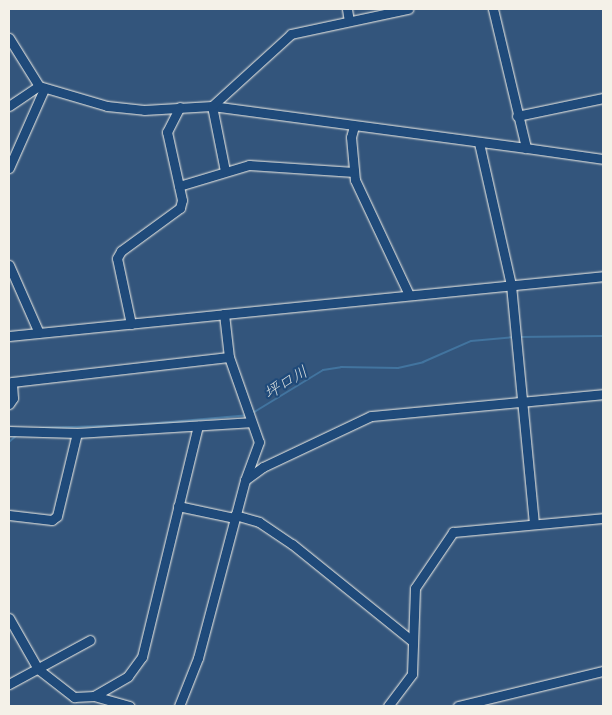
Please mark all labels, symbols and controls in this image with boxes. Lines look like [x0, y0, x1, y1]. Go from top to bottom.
water label: 坪口川 [259, 360, 311, 402]

